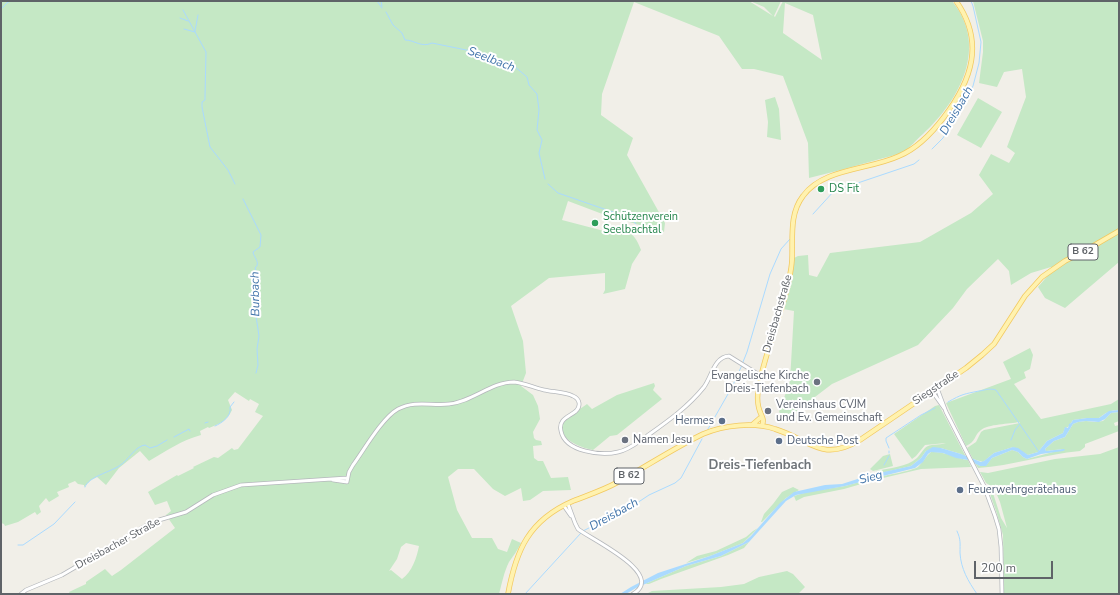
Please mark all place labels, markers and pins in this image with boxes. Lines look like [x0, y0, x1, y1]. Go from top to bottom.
place label: DS Fit [829, 182, 859, 196]
marker: DS Fit [816, 184, 826, 194]
place label: Schützenverein Seelbachtal [603, 210, 678, 236]
marker: Schützenverein Seelbachtal [590, 218, 600, 228]
place label: Evangelische Kirche Dreis-Tiefenbach [711, 369, 809, 395]
marker: Evangelische Kirche Dreis-Tiefenbach [812, 377, 822, 387]
place label: Vereinshaus CVJM und Ev. Gemeinschaft [776, 398, 882, 424]
marker: Vereinshaus CVJM und Ev. Gemeinschaft [763, 406, 773, 416]
place label: Hermes [675, 414, 714, 428]
marker: Hermes [717, 416, 727, 426]
place label: Namen Jesu [633, 433, 692, 447]
place label: Deutsche Post [787, 434, 858, 448]
marker: Namen Jesu [620, 435, 630, 445]
marker: Deutsche Post [774, 436, 784, 446]
place label: Feuerwehrgerätehaus [968, 483, 1076, 497]
marker: Feuerwehrgerätehaus [955, 485, 965, 495]

